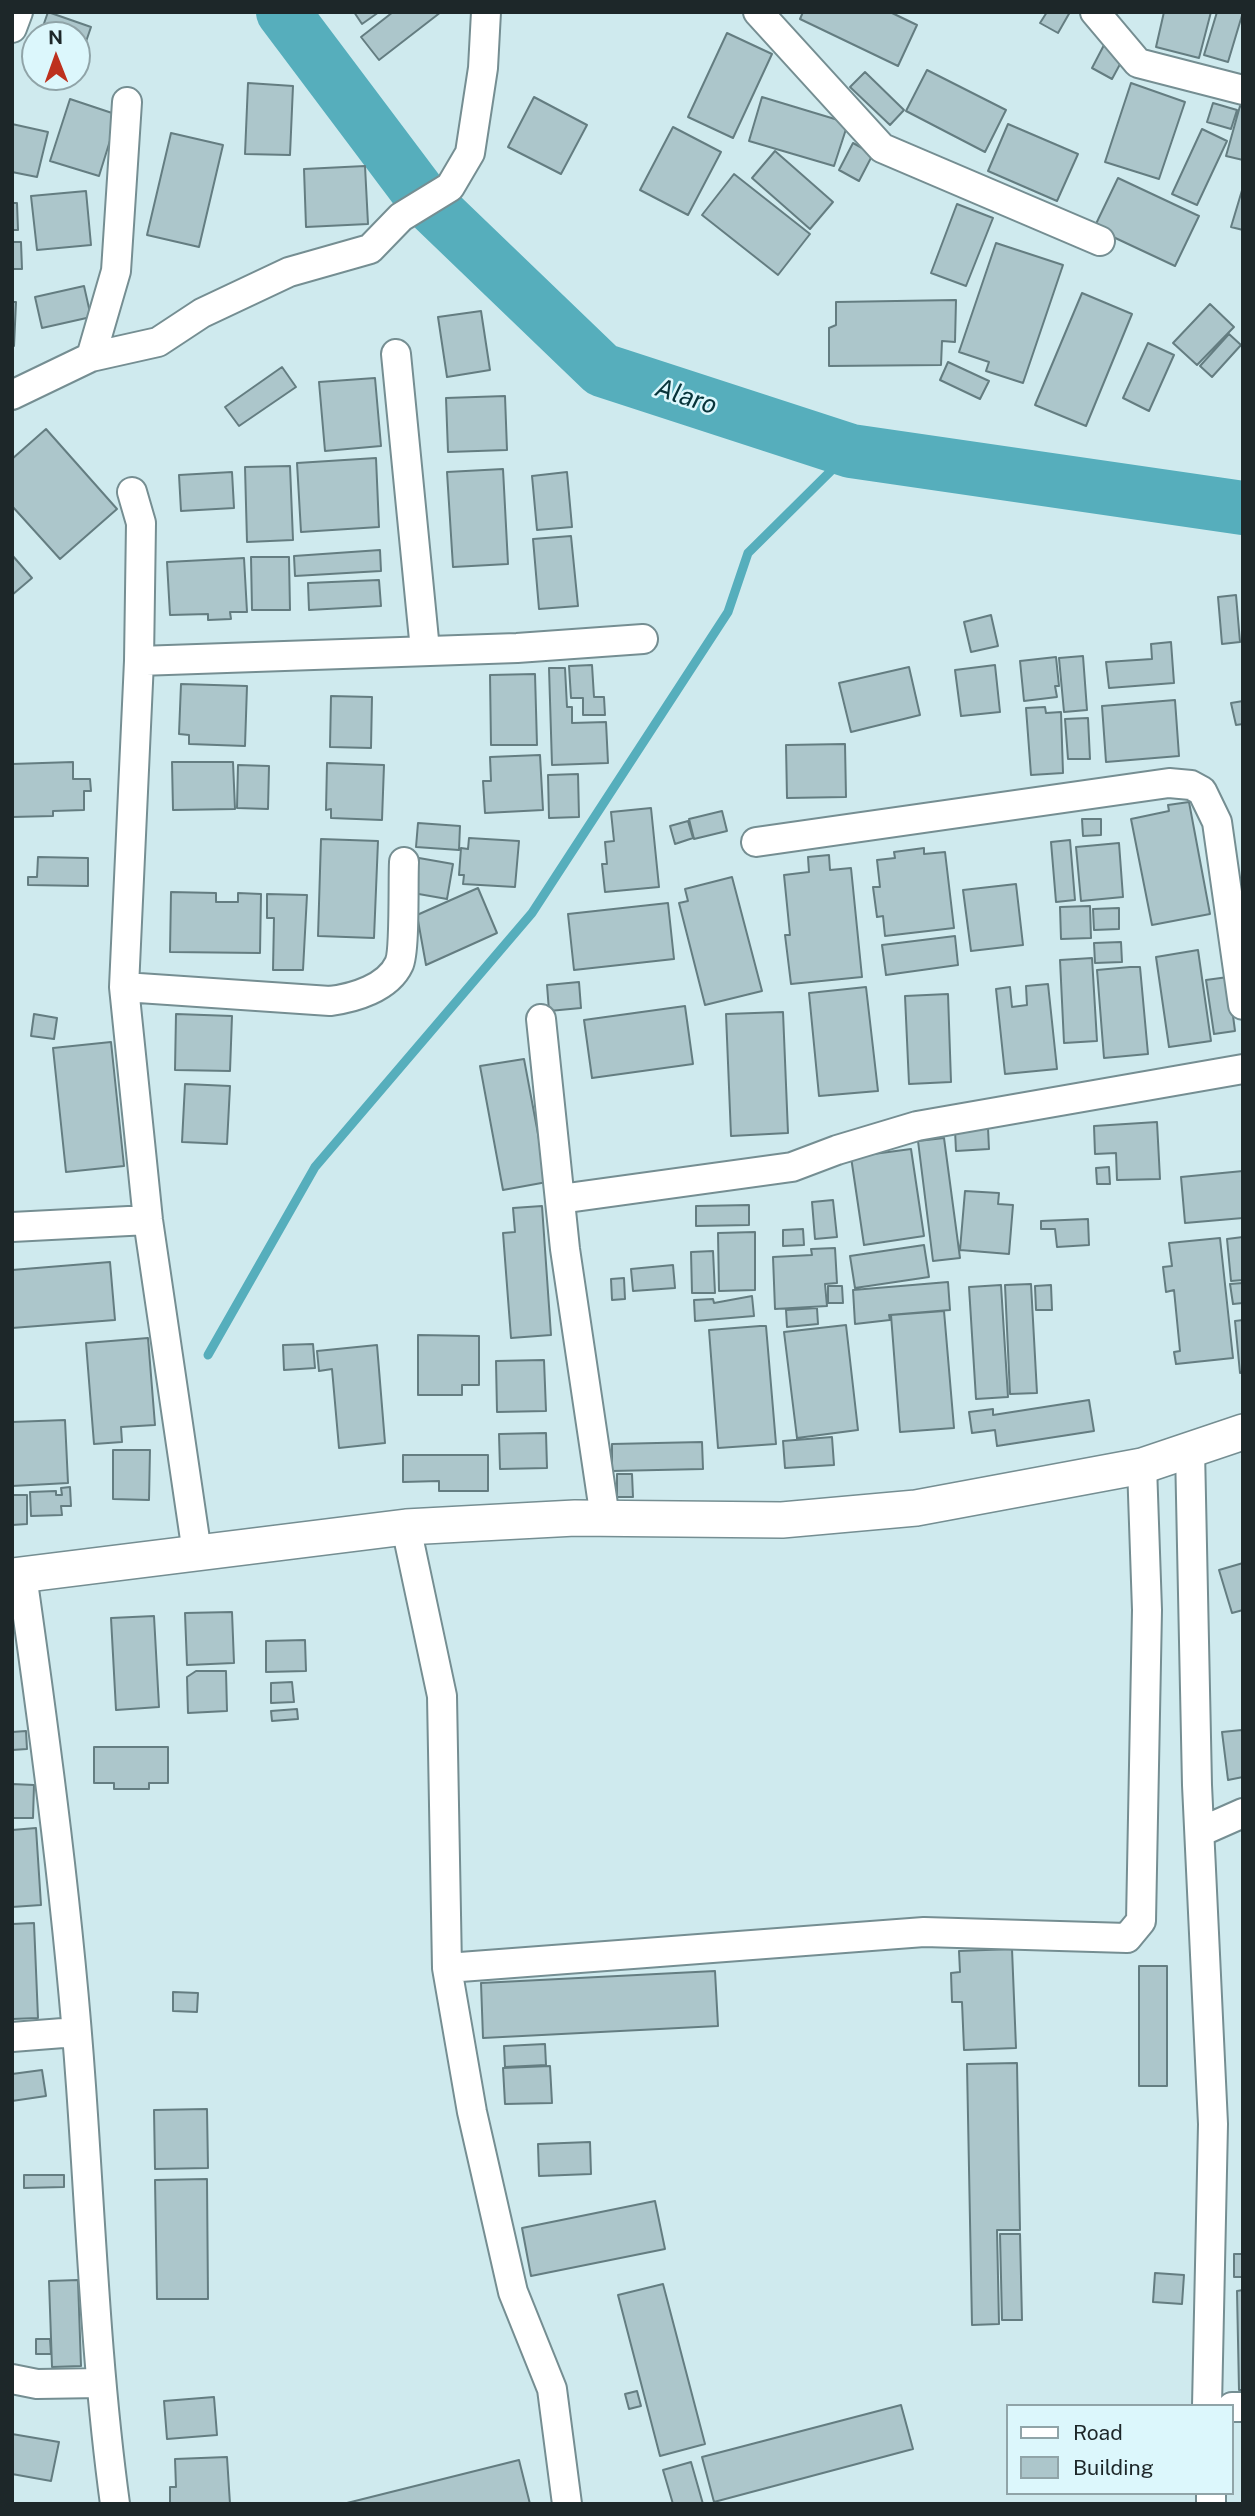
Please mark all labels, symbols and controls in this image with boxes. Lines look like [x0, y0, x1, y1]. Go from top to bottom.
north arrow [21, 21, 91, 91]
text: N [48, 26, 63, 48]
water label: Alaro [651, 372, 721, 422]
legend [1006, 2404, 1234, 2495]
text: Road [1073, 2420, 1123, 2445]
text: Building [1073, 2455, 1154, 2480]

